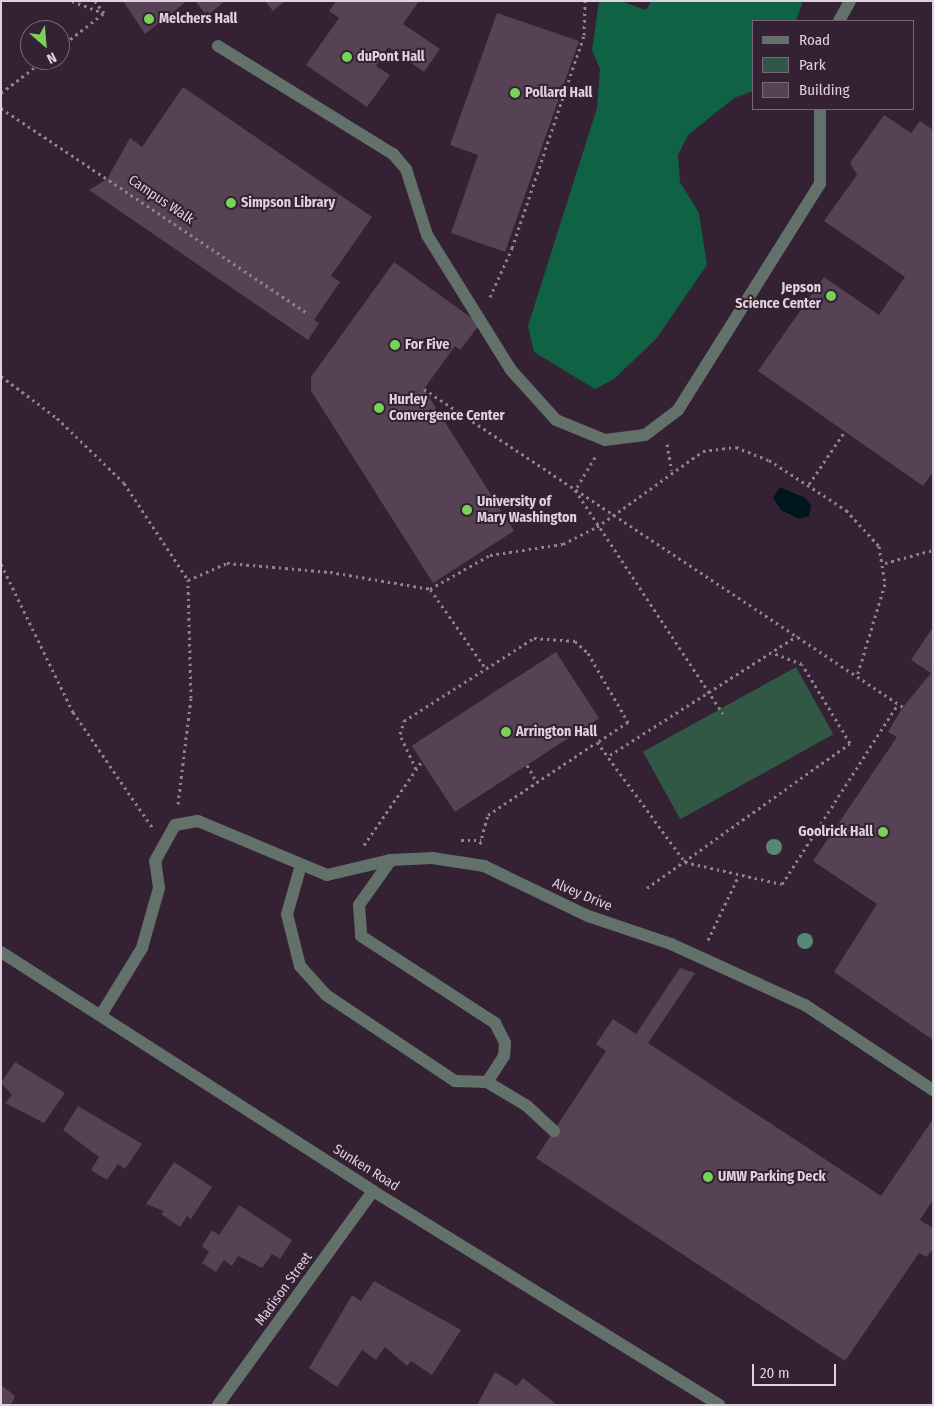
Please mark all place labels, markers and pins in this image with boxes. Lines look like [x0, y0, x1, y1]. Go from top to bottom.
place label: Melchers Hall [159, 11, 237, 27]
marker: Melchers Hall [143, 13, 155, 25]
place label: duPont Hall [357, 49, 425, 65]
marker: duPont Hall [341, 51, 353, 63]
place label: Pollard Hall [525, 85, 592, 101]
marker: Pollard Hall [509, 87, 521, 99]
place label: Simpson Library [241, 195, 335, 211]
marker: Simpson Library [225, 197, 237, 209]
place label: Jepson Science Center [735, 280, 821, 312]
marker: Jepson Science Center [825, 290, 837, 302]
place label: For Five [405, 337, 449, 353]
marker: For Five [389, 339, 401, 351]
place label: Hurley Convergence Center [389, 392, 505, 424]
marker: Hurley Convergence Center [373, 402, 385, 414]
place label: University of Mary Washington [477, 494, 577, 526]
marker: University of Mary Washington [461, 504, 473, 516]
place label: Arrington Hall [516, 724, 597, 740]
marker: Arrington Hall [500, 726, 512, 738]
place label: Goolrick Hall [798, 824, 873, 840]
marker: Goolrick Hall [877, 826, 889, 838]
place label: UMW Parking Deck [718, 1169, 826, 1185]
marker: UMW Parking Deck [702, 1171, 714, 1183]

